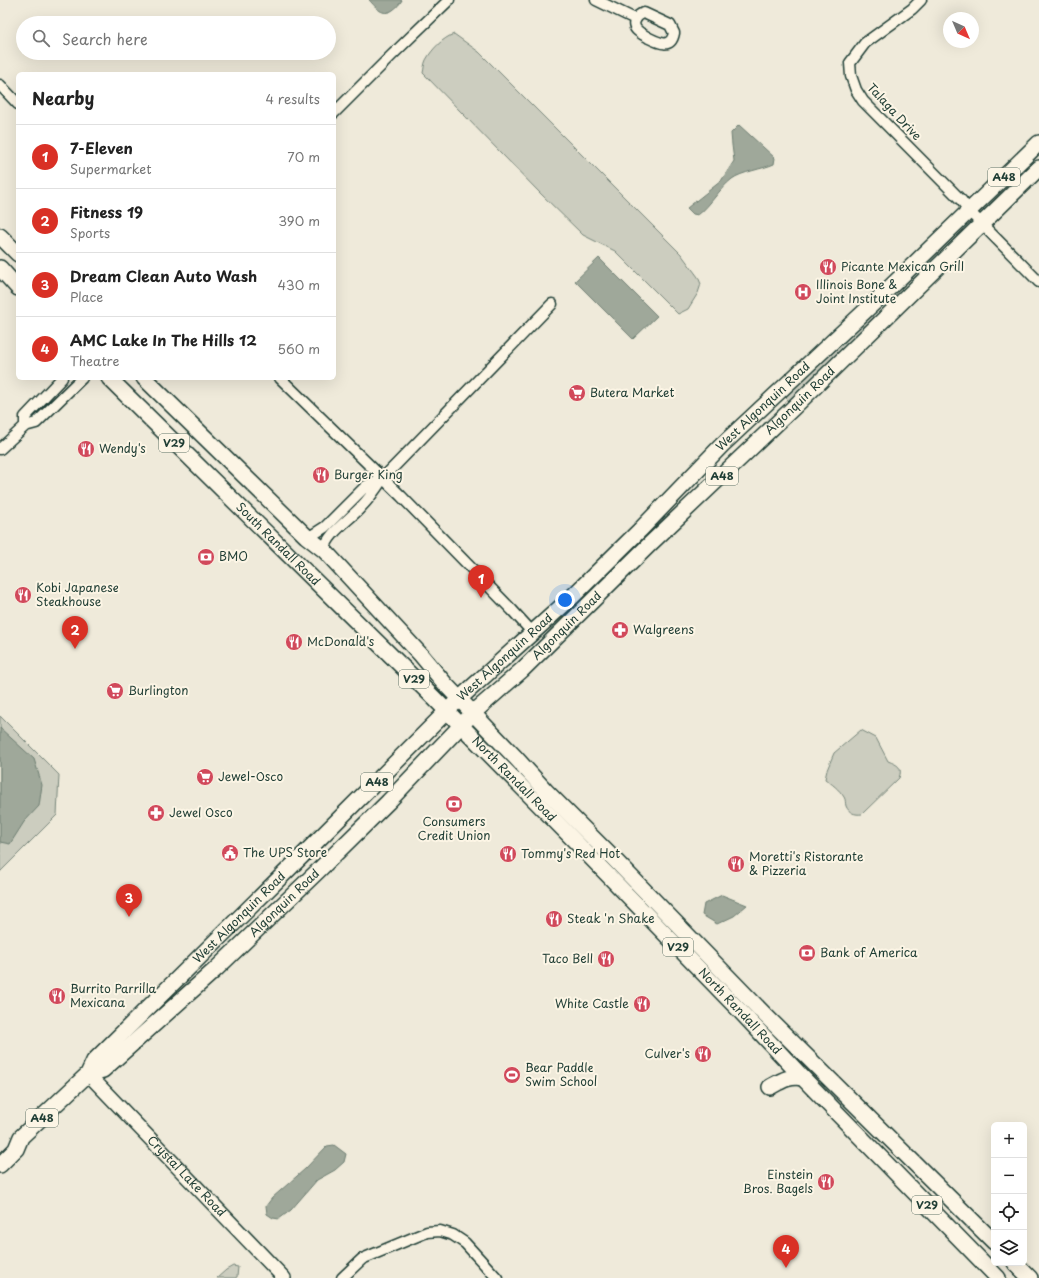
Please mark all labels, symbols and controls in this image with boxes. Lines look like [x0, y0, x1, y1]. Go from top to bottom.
north arrow [943, 12, 979, 48]
search box [16, 16, 336, 60]
icon: search [30, 27, 52, 49]
text: Search here [62, 27, 148, 50]
street label: Talaga Drive [863, 79, 926, 144]
text: Nearby [32, 85, 94, 111]
text: 4 results [266, 89, 320, 108]
text: 7-Eleven [70, 136, 133, 159]
text: 1 [42, 147, 48, 166]
text: 70 m [287, 147, 320, 166]
text: Supermarket [70, 159, 152, 178]
road number: A48 [988, 168, 1020, 186]
text: Fitness 19 [70, 200, 143, 223]
text: 2 [40, 211, 50, 230]
text: 390 m [278, 211, 320, 230]
text: Sports [70, 223, 110, 242]
restaurant icon: Picante Mexican Grill [818, 257, 838, 277]
place label: Picante Mexican Grill [841, 257, 964, 275]
text: Dream Clean Auto Wash [70, 264, 257, 287]
text: 3 [41, 275, 49, 294]
text: 430 m [278, 275, 320, 294]
place label: Illinois Bone & Joint Institute [816, 275, 898, 307]
hospital icon: Illinois Bone & Joint Institute [793, 282, 813, 302]
text: Place [70, 287, 103, 306]
text: AMC Lake In The Hills 12 [70, 328, 257, 351]
text: 4 [41, 339, 49, 358]
text: 560 m [278, 339, 320, 358]
text: Theatre [70, 351, 119, 370]
street label: West Algonquin Road [711, 357, 814, 455]
street label: Algonquin Road [760, 362, 839, 439]
supermarket icon: Butera Market [567, 383, 587, 403]
place label: Butera Market [590, 383, 675, 401]
road number: V29 [159, 434, 189, 452]
restaurant icon: Wendy's [76, 439, 96, 459]
place label: Wendy's [99, 439, 146, 457]
restaurant icon: Burger King [311, 465, 331, 485]
place label: Burger King [334, 465, 403, 483]
road number: A48 [706, 467, 738, 485]
street label: South Randall Road [232, 498, 325, 589]
bank icon: BMO [196, 547, 216, 567]
place label: BMO [219, 547, 248, 565]
pin: 1 [468, 565, 494, 598]
place label: Kobi Japanese Steakhouse [36, 578, 119, 610]
restaurant icon: Kobi Japanese Steakhouse [13, 585, 33, 605]
street label: Algonquin Road [527, 587, 605, 664]
your location [555, 590, 575, 610]
street label: West Algonquin Road [452, 609, 556, 705]
pin: 2 [62, 616, 88, 649]
pharmacy icon: Walgreens [610, 620, 630, 640]
place label: Walgreens [633, 620, 694, 638]
restaurant icon: McDonald's [284, 632, 304, 652]
place label: McDonald's [307, 632, 375, 650]
road number: V29 [399, 670, 429, 688]
supermarket icon: Burlington [105, 681, 125, 701]
place label: Burlington [128, 681, 188, 699]
street label: North Randall Road [468, 732, 561, 825]
supermarket icon: Jewel-Osco [195, 767, 215, 787]
place label: Jewel-Osco [218, 767, 284, 785]
road number: A48 [361, 773, 393, 791]
bank icon: Consumers Credit Union [444, 794, 464, 814]
pharmacy icon: Jewel Osco [146, 803, 166, 823]
place label: Jewel Osco [169, 803, 233, 821]
place label: Consumers Credit Union [418, 812, 490, 844]
public building icon: The UPS Store [220, 843, 240, 863]
place label: The UPS Store [243, 843, 327, 861]
restaurant icon: Tommy's Red Hot [498, 844, 518, 864]
place label: Tommy's Red Hot [521, 844, 620, 862]
place label: Moretti's Ristorante & Pizzeria [749, 847, 864, 879]
restaurant icon: Moretti's Ristorante & Pizzeria [726, 854, 746, 874]
street label: Algonquin Road [244, 864, 323, 941]
street label: West Algonquin Road [188, 867, 289, 967]
pin: 3 [116, 884, 142, 917]
restaurant icon: Steak 'n Shake [544, 909, 564, 929]
place label: Steak 'n Shake [567, 909, 655, 927]
road number: V29 [663, 938, 693, 956]
bank icon: Bank of America [797, 943, 817, 963]
place label: Bank of America [820, 943, 918, 961]
place label: Taco Bell [542, 949, 593, 967]
restaurant icon: Taco Bell [596, 949, 616, 969]
street label: North Randall Road [695, 963, 786, 1058]
place label: Burrito Parrilla Mexicana [70, 979, 157, 1011]
restaurant icon: Burrito Parrilla Mexicana [47, 986, 67, 1006]
place label: White Castle [555, 994, 629, 1012]
restaurant icon: White Castle [632, 994, 652, 1014]
place label: Culver's [645, 1044, 691, 1062]
restaurant icon: Culver's [693, 1044, 713, 1064]
place label: Bear Paddle Swim School [525, 1058, 597, 1090]
sports icon: Bear Paddle Swim School [502, 1065, 522, 1085]
road number: A48 [26, 1109, 58, 1127]
map controls [991, 1122, 1027, 1266]
button: + [991, 1122, 1027, 1158]
street label: Crystal Lake Road [144, 1131, 231, 1220]
button: − [991, 1158, 1027, 1194]
place label: Einstein Bros. Bagels [743, 1165, 814, 1197]
restaurant icon: Einstein Bros. Bagels [816, 1172, 836, 1192]
button: locate [991, 1194, 1027, 1230]
road number: V29 [912, 1196, 942, 1214]
button: layers [991, 1230, 1027, 1266]
pin: 4 [773, 1235, 799, 1268]

